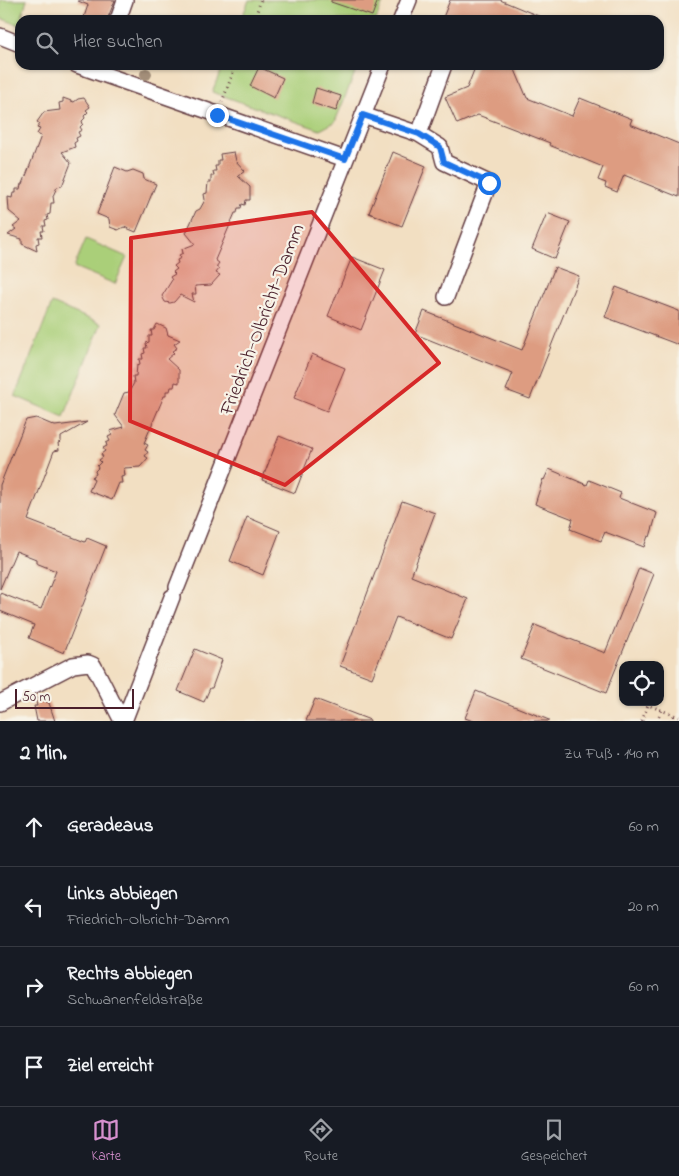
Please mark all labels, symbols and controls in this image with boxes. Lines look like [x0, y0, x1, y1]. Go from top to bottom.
search box [15, 15, 664, 70]
icon: search [33, 29, 61, 57]
text: Hier suchen [73, 29, 162, 56]
route end [206, 104, 229, 127]
route start [478, 172, 501, 195]
street label: Friedrich-Olbricht-Damm [213, 220, 313, 421]
map controls [619, 661, 664, 706]
button: locate [619, 661, 664, 706]
scale bar [15, 686, 134, 709]
text: 50 m [22, 687, 50, 708]
text: 2 Min. [20, 739, 67, 769]
text: Zu Fuß · 140 m [564, 742, 659, 766]
icon: ahead [20, 813, 48, 841]
text: Geradeaus [67, 813, 154, 840]
text: 60 m [629, 815, 659, 839]
text: Links abbiegen [67, 881, 178, 908]
icon: left [20, 893, 48, 921]
text: 20 m [628, 895, 659, 919]
text: Friedrich-Olbricht-Damm [67, 908, 229, 932]
text: Rechts abbiegen [67, 961, 192, 988]
icon: right [20, 973, 48, 1001]
text: 60 m [629, 975, 659, 999]
text: Schwanenfeldstraße [67, 988, 203, 1012]
icon: arrive [20, 1053, 48, 1081]
text: Ziel erreicht [67, 1053, 154, 1080]
tab: Karte [91, 1116, 121, 1167]
tab: Route [304, 1116, 338, 1167]
tab: Gespeichert [521, 1116, 588, 1167]

